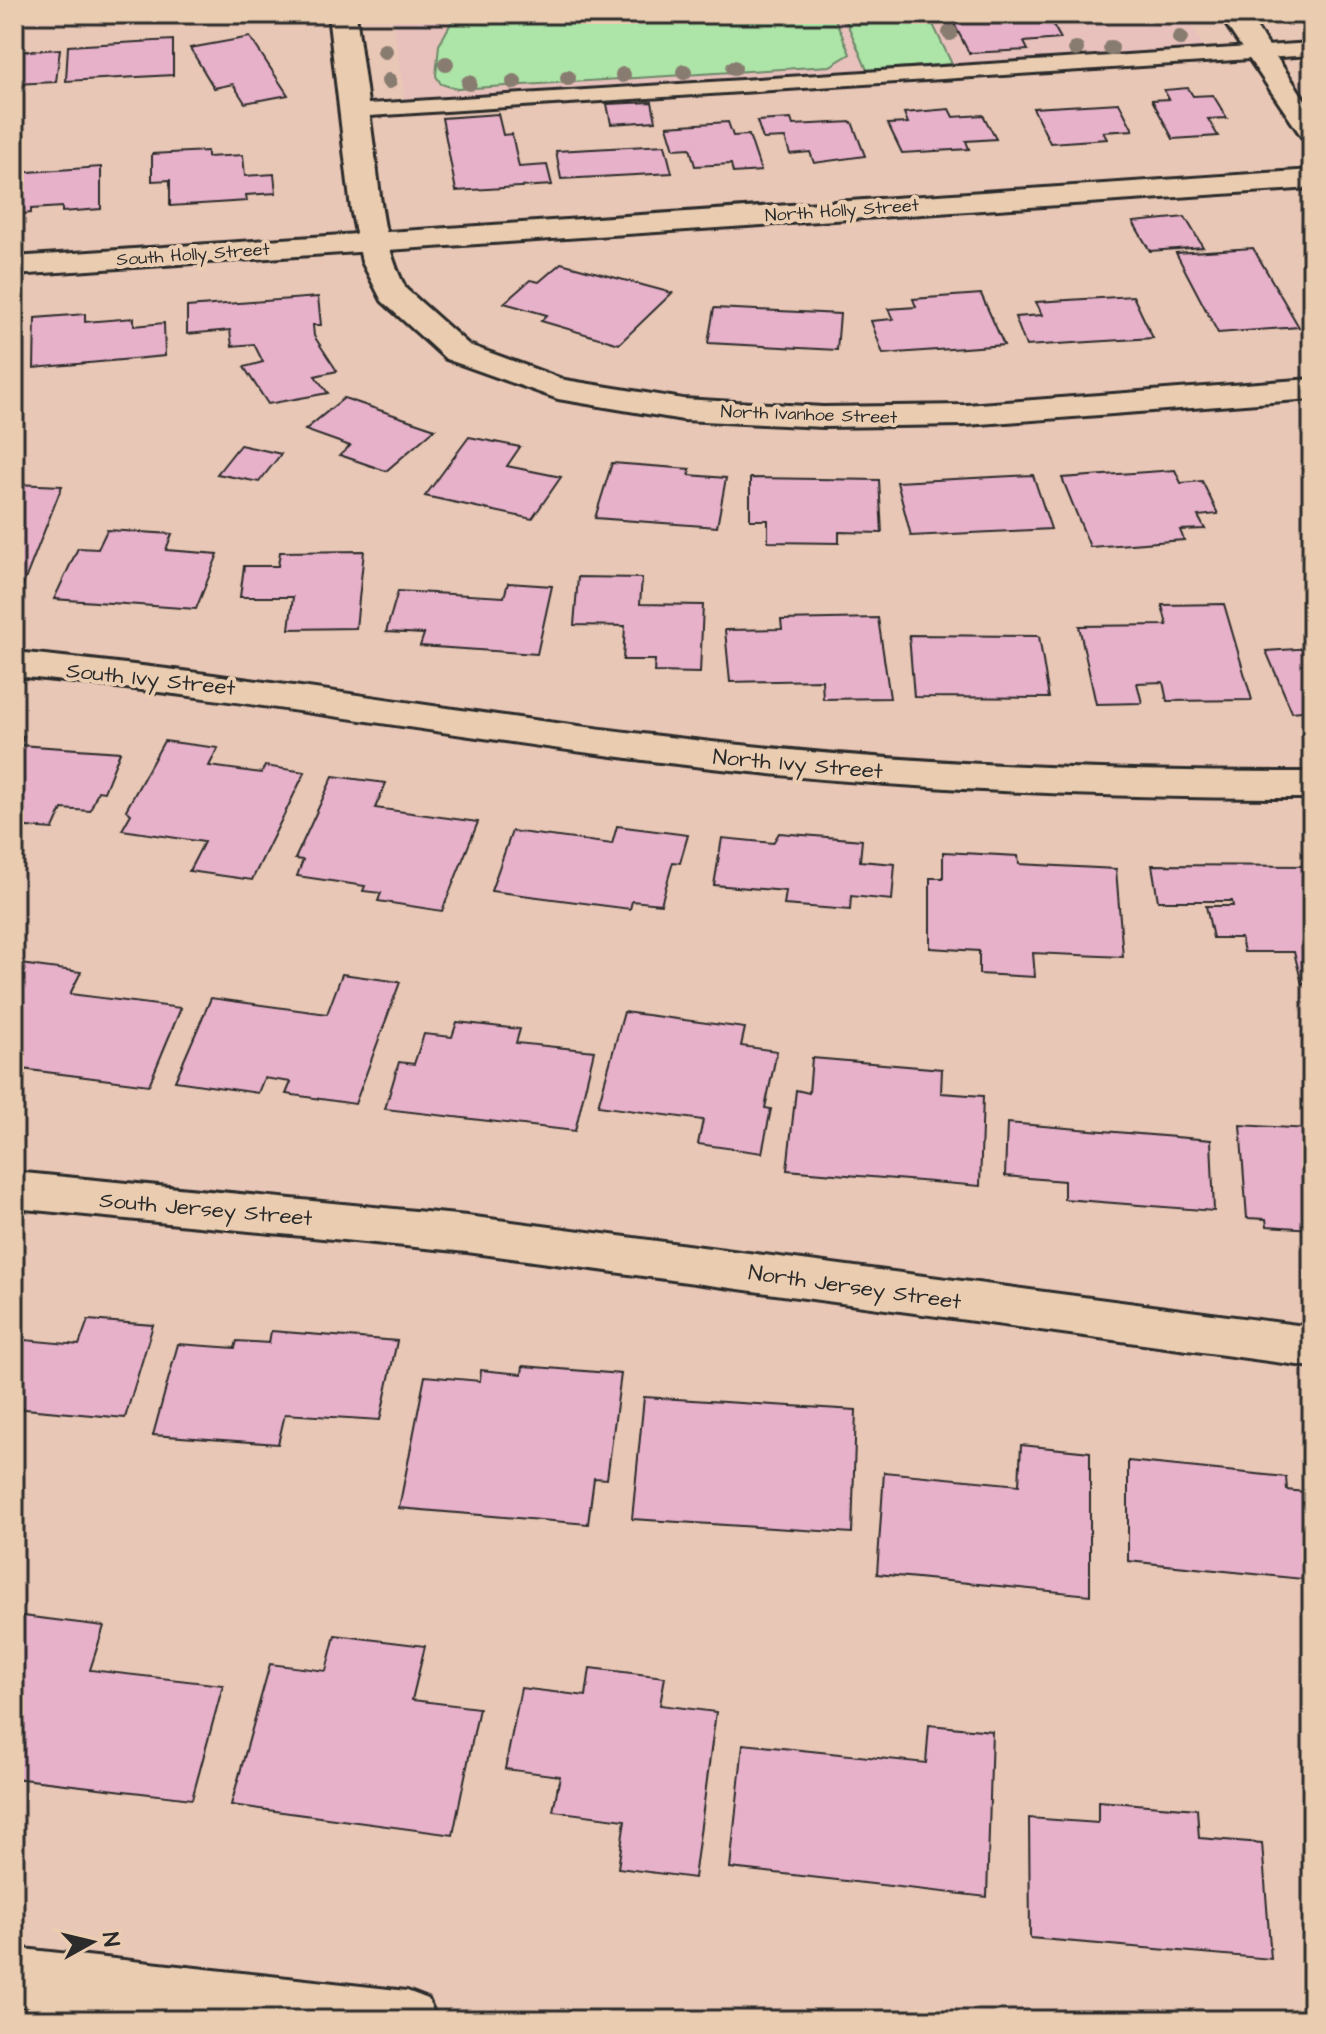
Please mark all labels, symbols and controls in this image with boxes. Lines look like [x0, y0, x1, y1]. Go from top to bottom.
street label: North Holly Street [764, 193, 921, 229]
street label: South Holly Street [116, 237, 271, 273]
street label: North Ivanhoe Street [720, 399, 898, 430]
street label: South Ivy Street [65, 655, 237, 705]
street label: North Ivy Street [712, 742, 884, 788]
street label: South Jersey Street [98, 1185, 314, 1235]
street label: North Jersey Street [746, 1257, 963, 1319]
north arrow [52, 1902, 132, 1982]
text: N [94, 1930, 127, 1949]

